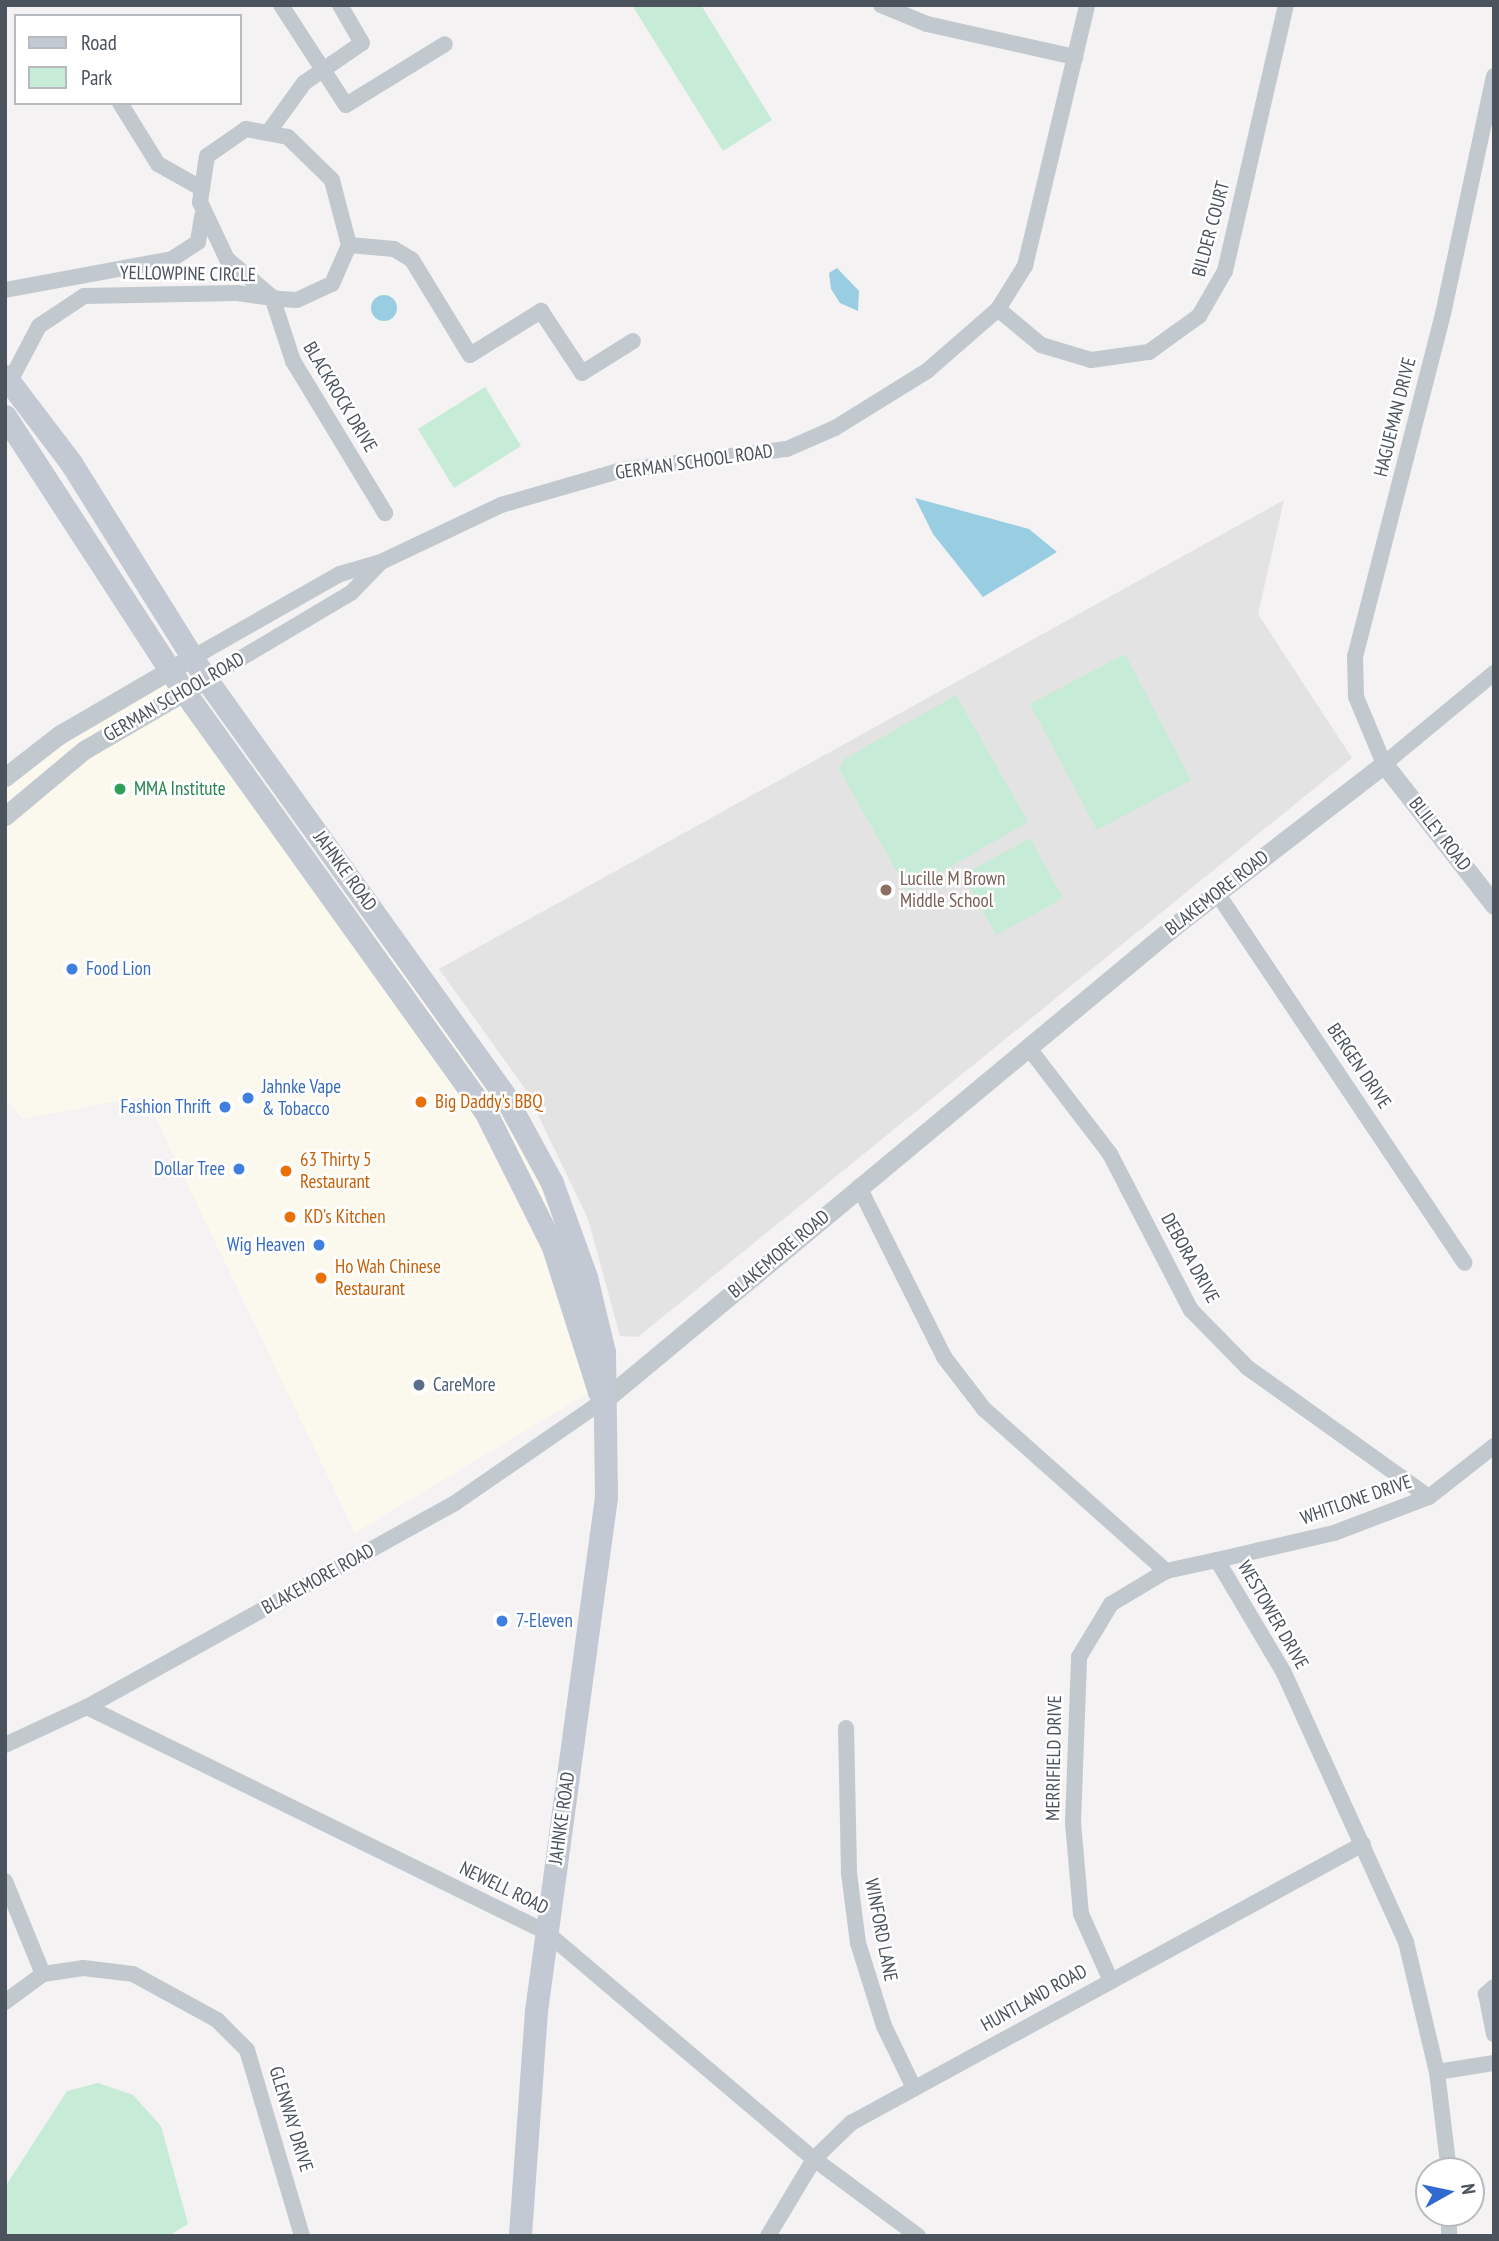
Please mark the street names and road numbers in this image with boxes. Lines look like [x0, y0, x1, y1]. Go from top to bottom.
street label: BILDER COURT [1187, 179, 1235, 279]
street label: YELLOWPINE CIRCLE [120, 261, 256, 287]
street label: BLACKROCK DRIVE [298, 337, 382, 457]
street label: HAGUEMAN DRIVE [1369, 355, 1421, 479]
street label: GERMAN SCHOOL ROAD [614, 440, 774, 484]
street label: GERMAN SCHOOL ROAD [99, 647, 249, 747]
street label: BLILEY ROAD [1404, 792, 1476, 876]
street label: JAHNKE ROAD [308, 827, 382, 915]
street label: BLAKEMORE ROAD [1161, 846, 1273, 940]
street label: BERGEN DRIVE [1322, 1019, 1396, 1113]
street label: BLAKEMORE ROAD [724, 1205, 834, 1303]
street label: DEBORA DRIVE [1156, 1209, 1224, 1307]
street label: WHITLONE DRIVE [1297, 1470, 1415, 1530]
street label: BLAKEMORE ROAD [258, 1539, 378, 1619]
street label: WESTOWER DRIVE [1233, 1557, 1313, 1673]
street label: MERRIFIELD DRIVE [1042, 1695, 1066, 1821]
street label: JAHNKE ROAD [544, 1770, 580, 1866]
street label: NEWELL ROAD [456, 1857, 552, 1919]
street label: WINFORD LANE [860, 1877, 902, 1983]
street label: HUNTLAND ROAD [977, 1960, 1091, 2036]
street label: GLENWAY DRIVE [264, 2064, 318, 2174]

